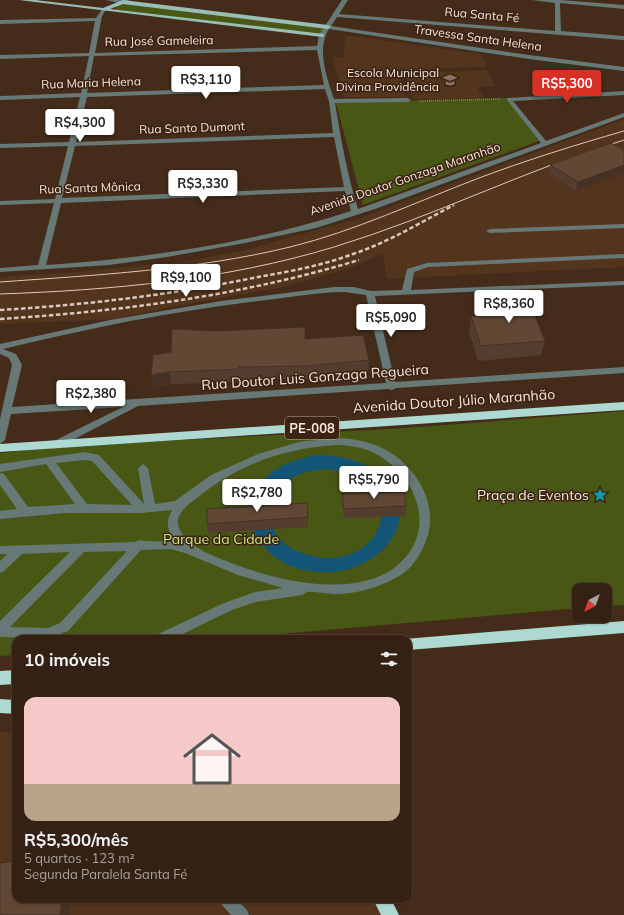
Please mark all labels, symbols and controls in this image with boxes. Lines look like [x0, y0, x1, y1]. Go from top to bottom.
street label: Rua Santa Fé [444, 4, 520, 25]
street label: Travessa Santa Helena [413, 21, 543, 54]
street label: Rua José Gameleira [104, 32, 213, 49]
place label: Escola Municipal Divina Providência [336, 65, 439, 94]
pin: R$3,110 [169, 66, 243, 100]
pin: R$5,300 [530, 70, 604, 104]
text: R$3,110 [180, 71, 232, 87]
school or university icon: Escola Municipal Divina Providência [442, 72, 458, 88]
street label: Rua Maria Helena [41, 73, 141, 92]
text: R$5,300 [541, 75, 593, 91]
pin: R$4,300 [43, 109, 117, 143]
text: R$4,300 [54, 114, 106, 130]
street label: Rua Santo Dumont [139, 118, 245, 137]
street label: Avenida Doutor Gonzaga Maranhão [308, 139, 502, 218]
pin: R$3,330 [166, 170, 240, 204]
text: R$3,330 [177, 175, 229, 191]
street label: Rua Santa Mônica [39, 178, 141, 197]
pin: R$9,100 [149, 264, 223, 298]
text: R$9,100 [160, 269, 212, 285]
pin: R$8,360 [472, 290, 546, 324]
text: R$8,360 [483, 295, 535, 311]
pin: R$5,090 [354, 304, 428, 338]
text: R$5,090 [365, 309, 417, 325]
street label: Rua Doutor Luis Gonzaga Regueira [201, 360, 429, 394]
pin: R$2,380 [54, 380, 128, 414]
text: R$2,380 [65, 385, 117, 401]
street label: Avenida Doutor Júlio Maranhão [352, 385, 556, 417]
road number: PE-008 [285, 417, 339, 439]
pin: R$5,790 [337, 466, 411, 500]
text: R$5,790 [348, 471, 400, 487]
pin: R$2,780 [220, 479, 294, 513]
text: R$2,780 [231, 484, 283, 500]
place label: Praça de Eventos [477, 486, 589, 504]
place icon: Praça de Eventos [592, 487, 608, 503]
park label: Parque da Cidade [163, 530, 279, 548]
north arrow [572, 583, 612, 623]
map controls [572, 583, 612, 623]
icon: filters [378, 648, 400, 670]
text: 10 imóveis [24, 649, 110, 670]
icon: home [176, 723, 248, 795]
text: R$5,300/mês [24, 829, 129, 850]
text: 5 quartos · 123 m² [24, 850, 135, 866]
text: Segunda Paralela Santa Fé [24, 866, 187, 882]

